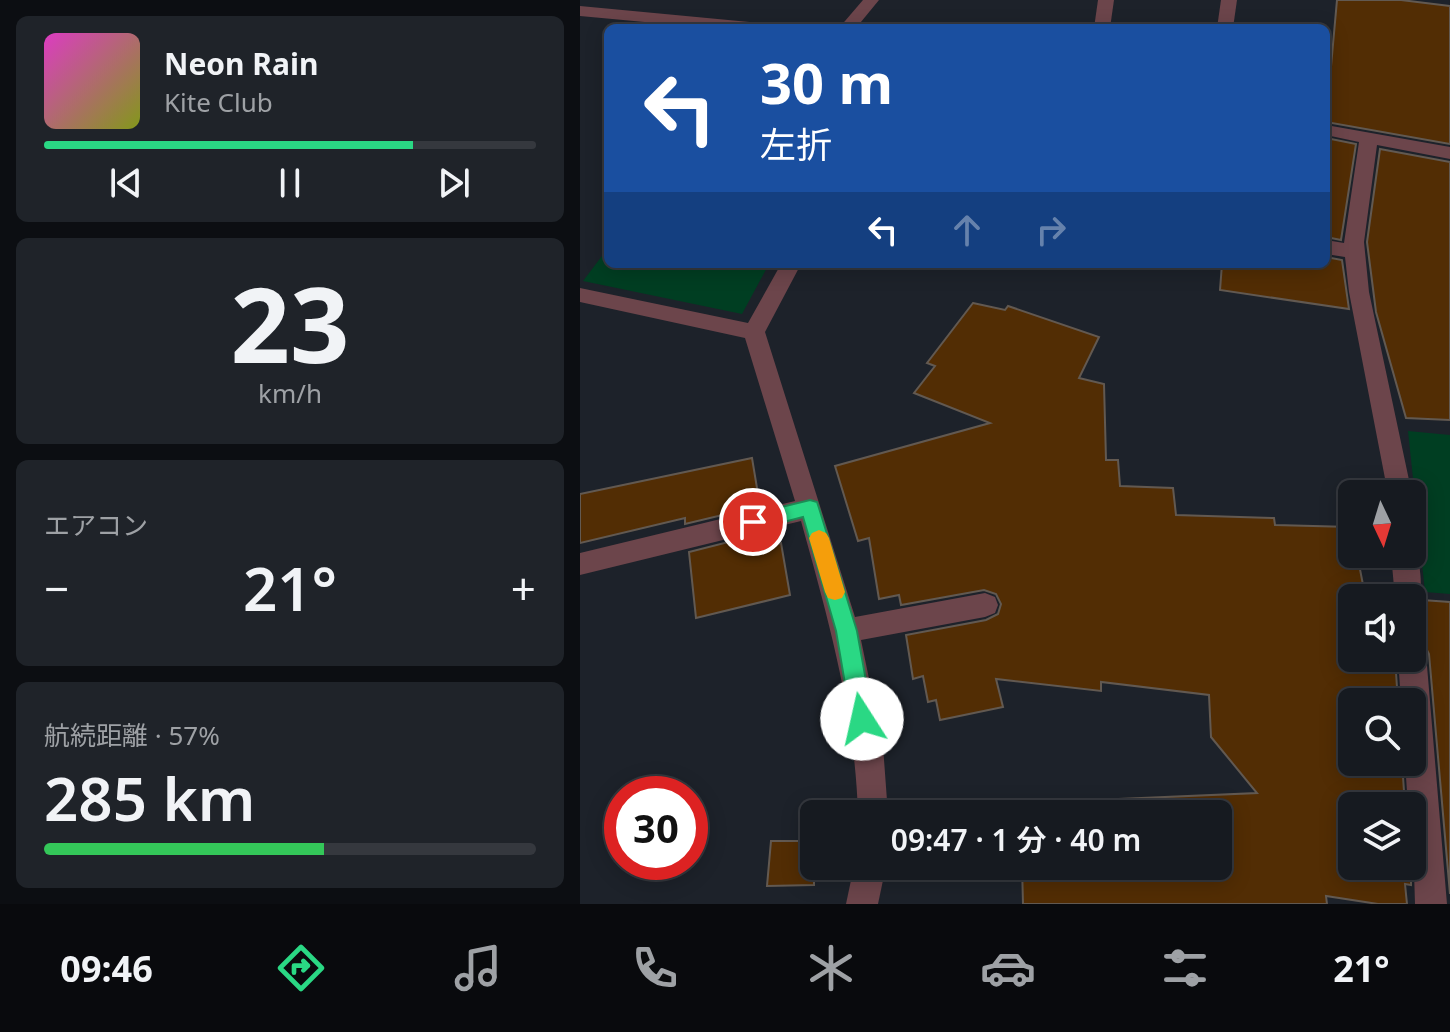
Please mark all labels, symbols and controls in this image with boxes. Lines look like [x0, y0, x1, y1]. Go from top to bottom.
text: Neon Rain [164, 43, 318, 84]
text: 30 m [760, 44, 893, 120]
icon: left [628, 56, 732, 160]
text: Kite Club [164, 84, 273, 120]
text: 左折 [760, 120, 832, 169]
icon: previous [104, 161, 148, 205]
icon: pause [268, 161, 312, 205]
icon: next [432, 161, 476, 205]
icon: left [861, 208, 905, 252]
icon: ahead [945, 208, 989, 252]
icon: right [1029, 208, 1073, 252]
text: 23 [231, 252, 349, 393]
text: km/h [258, 375, 322, 411]
north arrow [1338, 480, 1426, 568]
map controls [1338, 480, 1426, 880]
pin [719, 488, 787, 556]
icon: arrive [731, 500, 775, 544]
text: エアコン [44, 507, 148, 543]
text: 21° [243, 547, 337, 629]
text: − [44, 558, 69, 618]
text: + [511, 558, 536, 618]
button: sound [1338, 584, 1426, 672]
position arrow [820, 677, 904, 761]
button: search [1338, 688, 1426, 776]
text: 航続距離 · 57% [44, 717, 220, 753]
text: 285 km [44, 757, 255, 839]
speed limit sign: 30 [604, 776, 708, 880]
button: layers [1338, 792, 1426, 880]
text: 09:47 · 1 分 · 40 m [891, 819, 1141, 860]
icon: directions [273, 940, 329, 996]
icon: music [450, 940, 506, 996]
icon: phone [627, 940, 683, 996]
icon: climate [803, 940, 859, 996]
icon: car [980, 940, 1036, 996]
icon: filters [1157, 940, 1213, 996]
text: 09:46 [60, 944, 153, 993]
text: 21° [1333, 944, 1390, 993]

